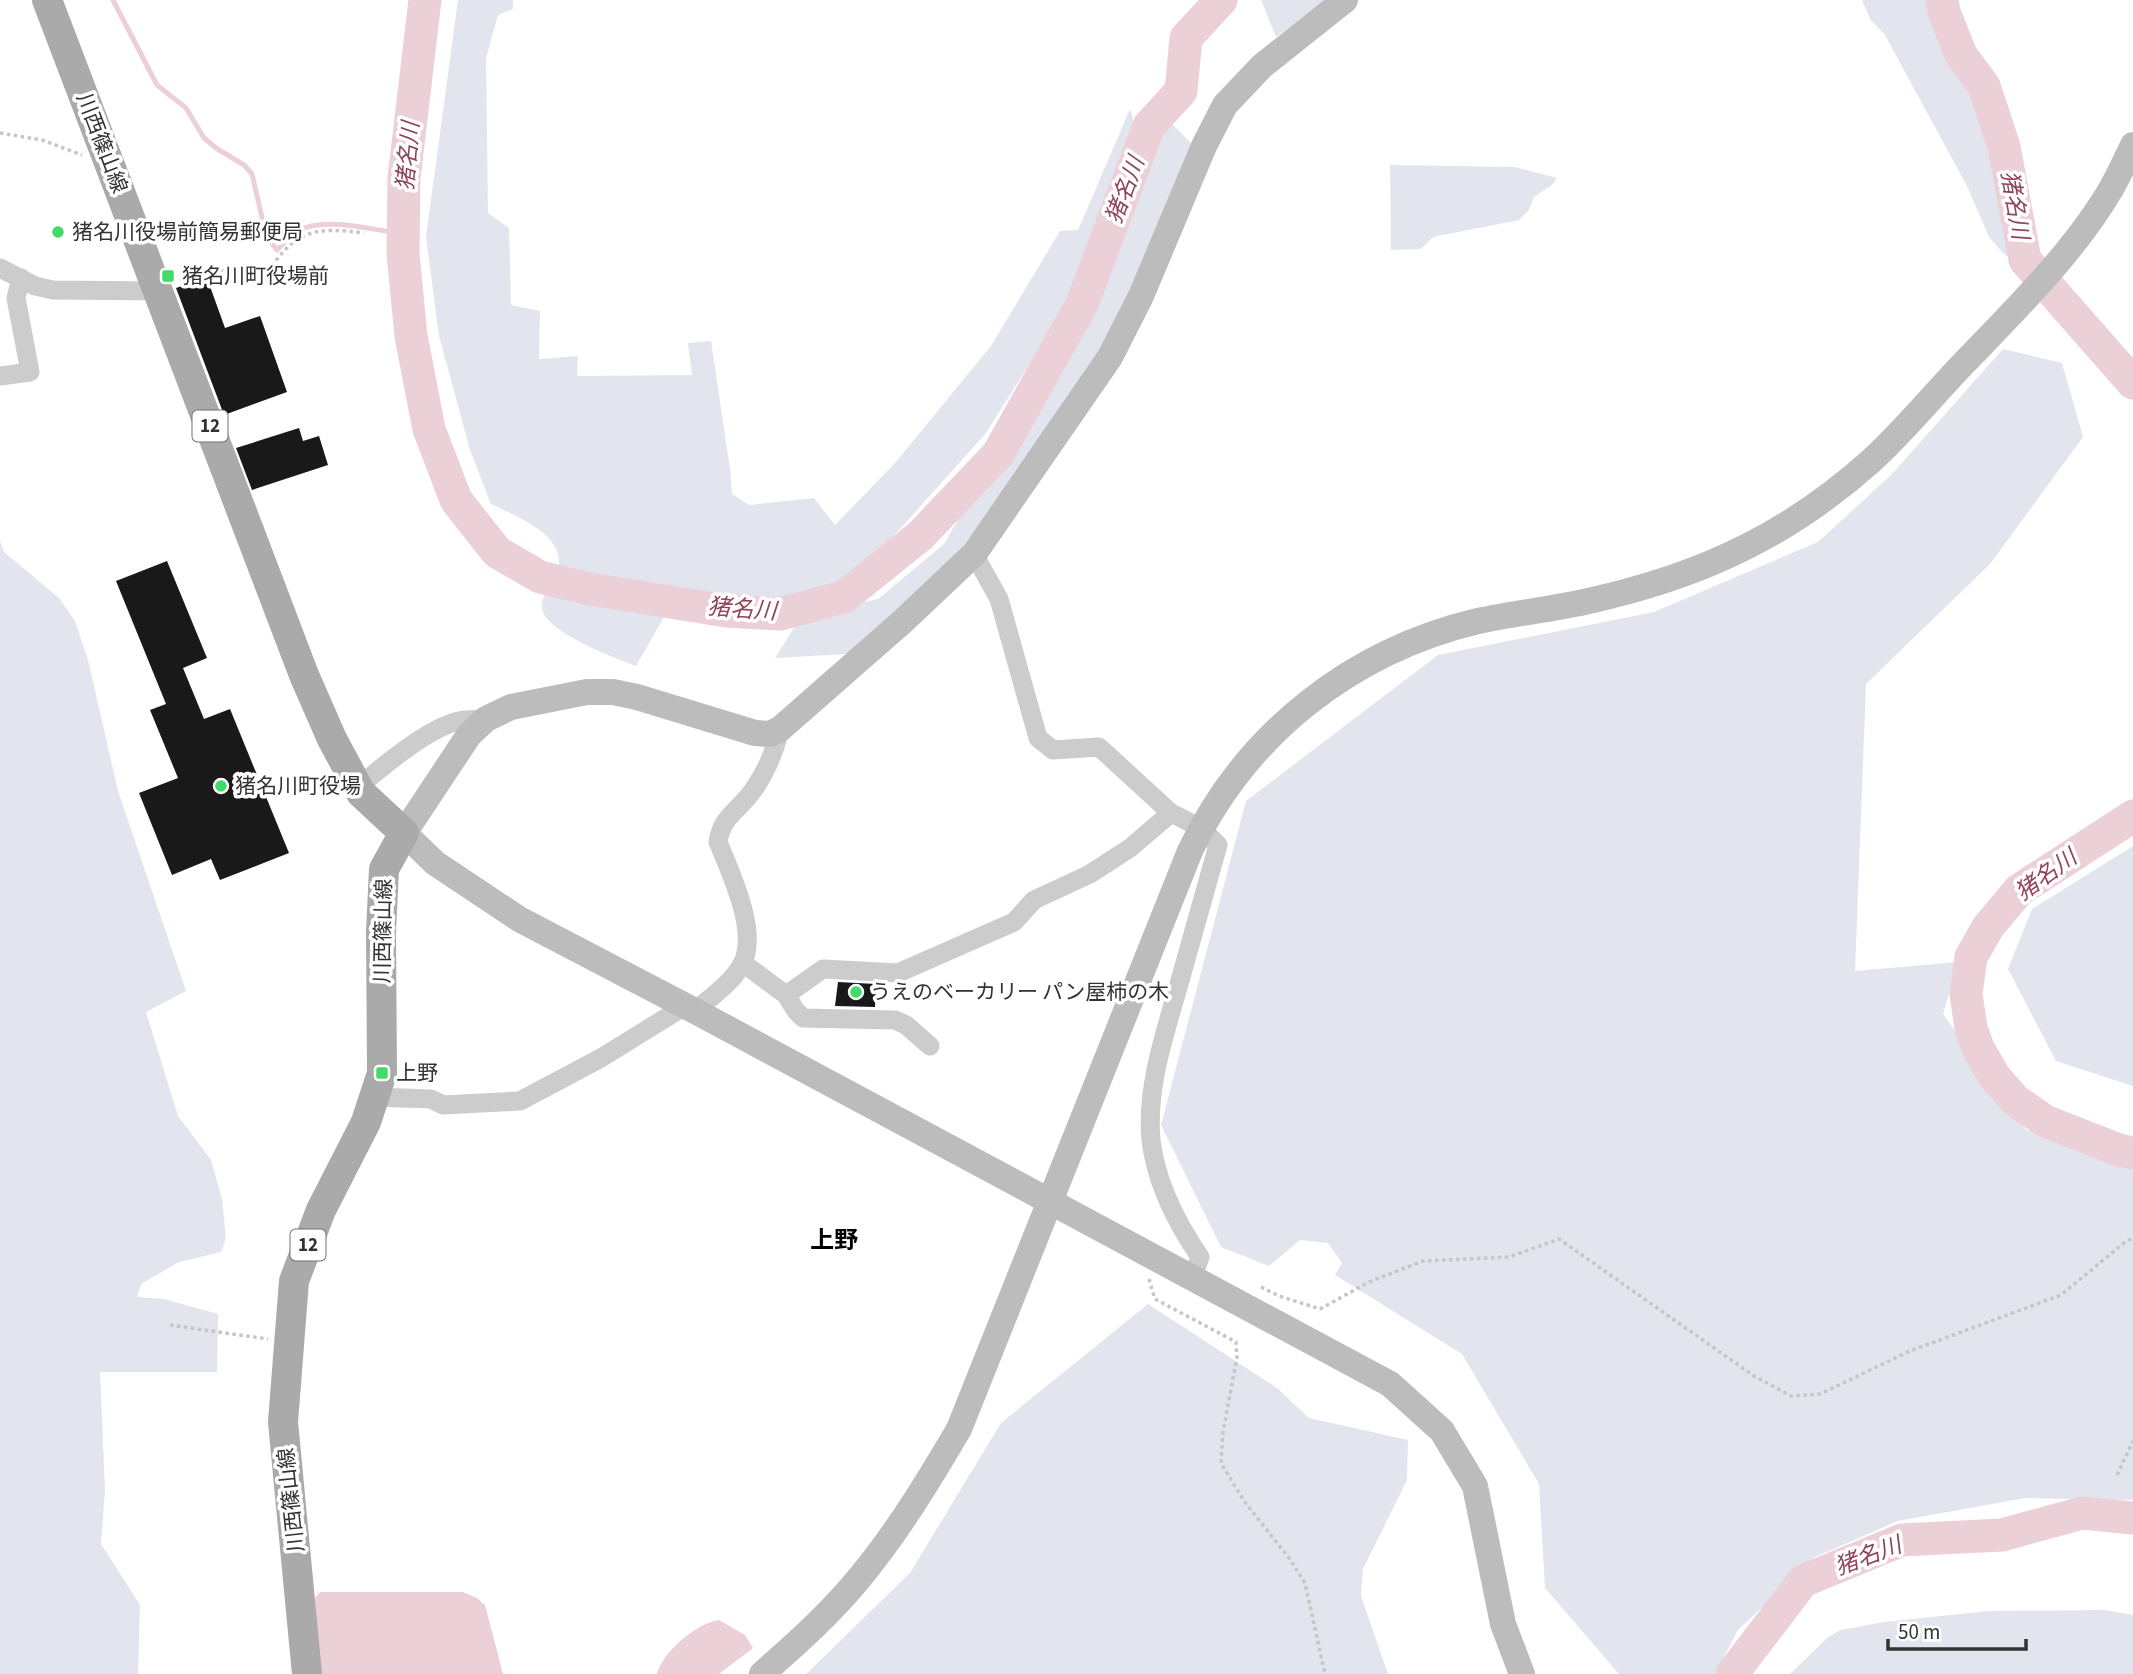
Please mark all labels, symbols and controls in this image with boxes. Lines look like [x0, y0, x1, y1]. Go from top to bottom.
street label: 川西篠山線 [69, 89, 135, 197]
water label: 猪名川 [389, 117, 428, 192]
water label: 猪名川 [1097, 149, 1154, 228]
water label: 猪名川 [1993, 168, 2038, 245]
place label: 猪名川役場前簡易郵便局 [72, 217, 303, 247]
marker: 猪名川役場前簡易郵便局 [50, 224, 66, 240]
place label: 猪名川町役場前 [182, 261, 329, 291]
marker: 猪名川町役場前 [160, 268, 176, 284]
road number: 12 [192, 410, 228, 442]
water label: 猪名川 [706, 590, 781, 628]
place label: 猪名川町役場 [235, 771, 361, 801]
marker: 猪名川町役場 [213, 778, 229, 794]
water label: 猪名川 [2008, 840, 2086, 909]
street label: 川西篠山線 [367, 878, 399, 984]
place label: うえのベーカリー パン屋柿の木 [870, 977, 1169, 1007]
marker: うえのベーカリー パン屋柿の木 [848, 984, 864, 1000]
place label: 上野 [396, 1058, 438, 1088]
marker: 上野 [374, 1065, 390, 1081]
district label: 上野 [810, 1223, 858, 1258]
road number: 12 [290, 1230, 326, 1260]
street label: 川西篠山線 [271, 1446, 311, 1554]
water label: 猪名川 [1830, 1527, 1909, 1584]
scale bar [1888, 1608, 2026, 1652]
text: 50 m [1898, 1617, 1940, 1647]

